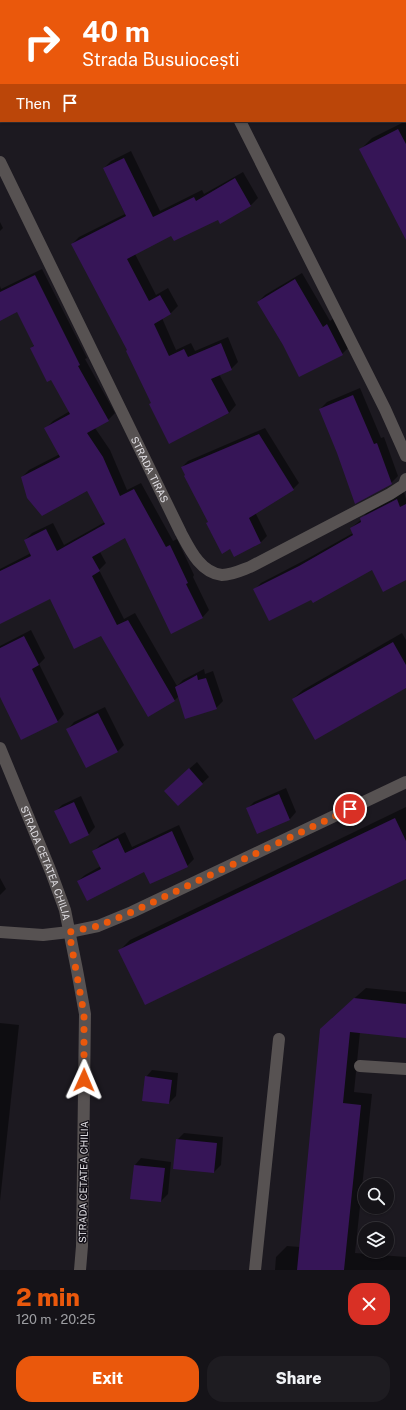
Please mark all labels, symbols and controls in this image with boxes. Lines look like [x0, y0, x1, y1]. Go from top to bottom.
text: 40 m [82, 15, 150, 48]
icon: right [16, 16, 68, 68]
text: Strada Busuiocești [82, 49, 240, 70]
icon: arrive [59, 92, 81, 114]
text: Then [16, 95, 51, 112]
street label: STRADA TIRAS [129, 434, 171, 505]
pin [333, 792, 367, 826]
icon: arrive [339, 798, 361, 820]
street label: STRADA CETATEA CHILIA [18, 804, 73, 921]
position arrow [63, 1059, 105, 1101]
street label: STRADA CETATEA CHILIA [76, 1121, 90, 1243]
map controls [358, 1178, 394, 1258]
button: search [358, 1178, 394, 1214]
button: layers [358, 1222, 394, 1258]
text: 2 min [16, 1283, 80, 1311]
button: close [348, 1283, 390, 1325]
text: 120 m · 20:25 [16, 1312, 96, 1327]
button: Exit [16, 1356, 199, 1402]
button: Share [207, 1356, 390, 1402]

